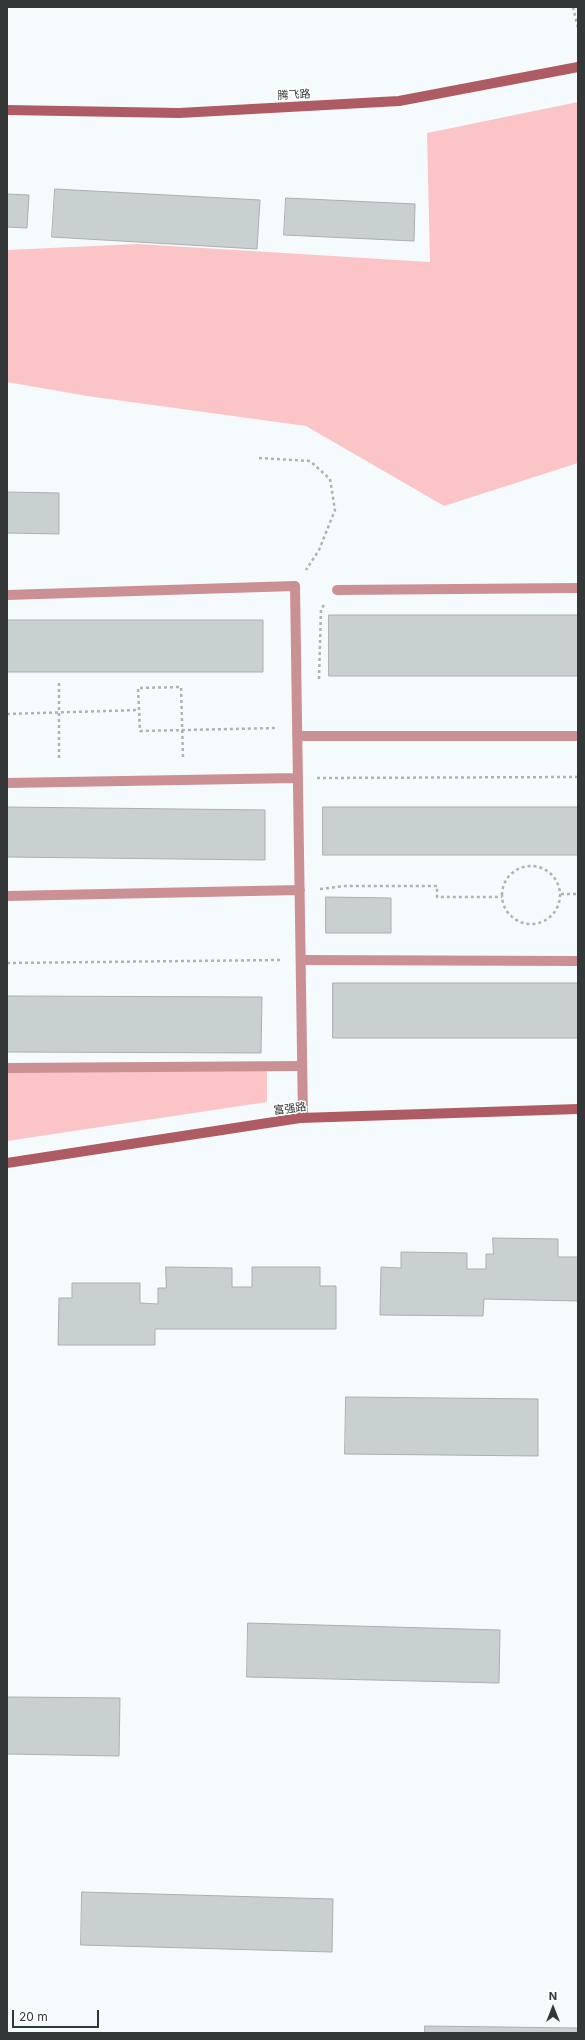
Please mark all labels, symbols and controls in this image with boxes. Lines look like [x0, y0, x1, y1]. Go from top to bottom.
street label: 腾飞路 [277, 88, 311, 102]
street label: 富强路 [273, 1100, 307, 1118]
north arrow [533, 1988, 573, 2028]
text: N [549, 1989, 557, 2003]
scale bar [14, 2002, 101, 2028]
text: 20 m [19, 2009, 48, 2024]

